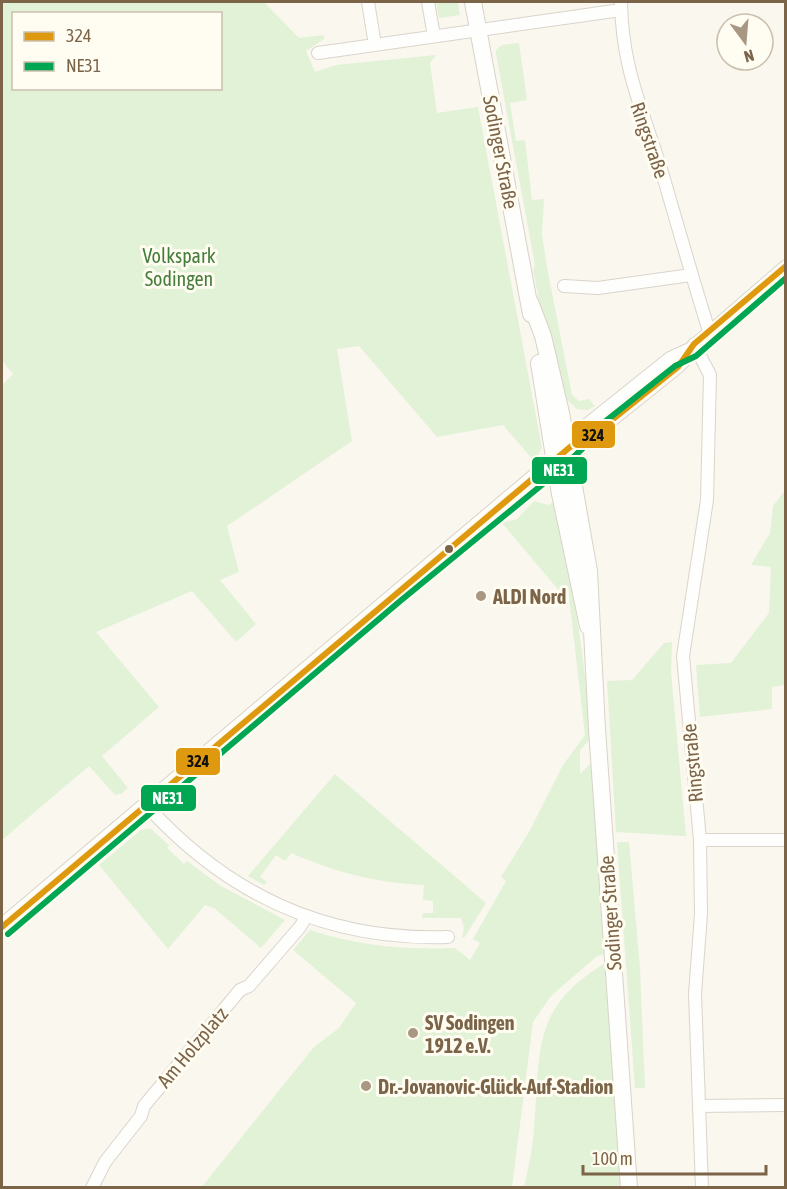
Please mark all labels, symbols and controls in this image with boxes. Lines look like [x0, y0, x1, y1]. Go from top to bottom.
legend [12, 12, 222, 90]
north arrow [715, 12, 775, 72]
text: 324 [66, 25, 91, 46]
text: N [742, 46, 756, 66]
text: NE31 [66, 55, 101, 76]
street label: Sodinger Straße [479, 93, 523, 211]
street label: Ringstraße [626, 99, 674, 181]
park label: Volkspark Sodingen [142, 244, 216, 290]
line badge: 324 [571, 420, 616, 449]
text: 324 [582, 426, 605, 444]
line badge: NE31 [531, 456, 588, 485]
text: NE31 [543, 461, 575, 479]
unlabelled marker [443, 543, 455, 555]
place label: ALDI Nord [492, 585, 566, 608]
marker: ALDI Nord [474, 589, 488, 603]
street label: Ringstraße [677, 723, 707, 803]
line badge: 324 [175, 747, 221, 776]
text: 324 [187, 752, 210, 770]
line badge: NE31 [140, 784, 197, 812]
text: NE31 [152, 789, 184, 807]
street label: Sodinger Straße [595, 855, 625, 971]
street label: Am Holzplatz [152, 1002, 232, 1092]
place label: SV Sodingen 1912 e.V. [425, 1011, 515, 1057]
marker: SV Sodingen 1912 e.V. [406, 1026, 420, 1040]
place label: Dr.-Jovanovic-Glück-Auf-Stadion [378, 1075, 613, 1098]
marker: Dr.-Jovanovic-Glück-Auf-Stadion [359, 1079, 373, 1093]
scale bar [583, 1138, 766, 1176]
text: 100 m [592, 1148, 633, 1169]

